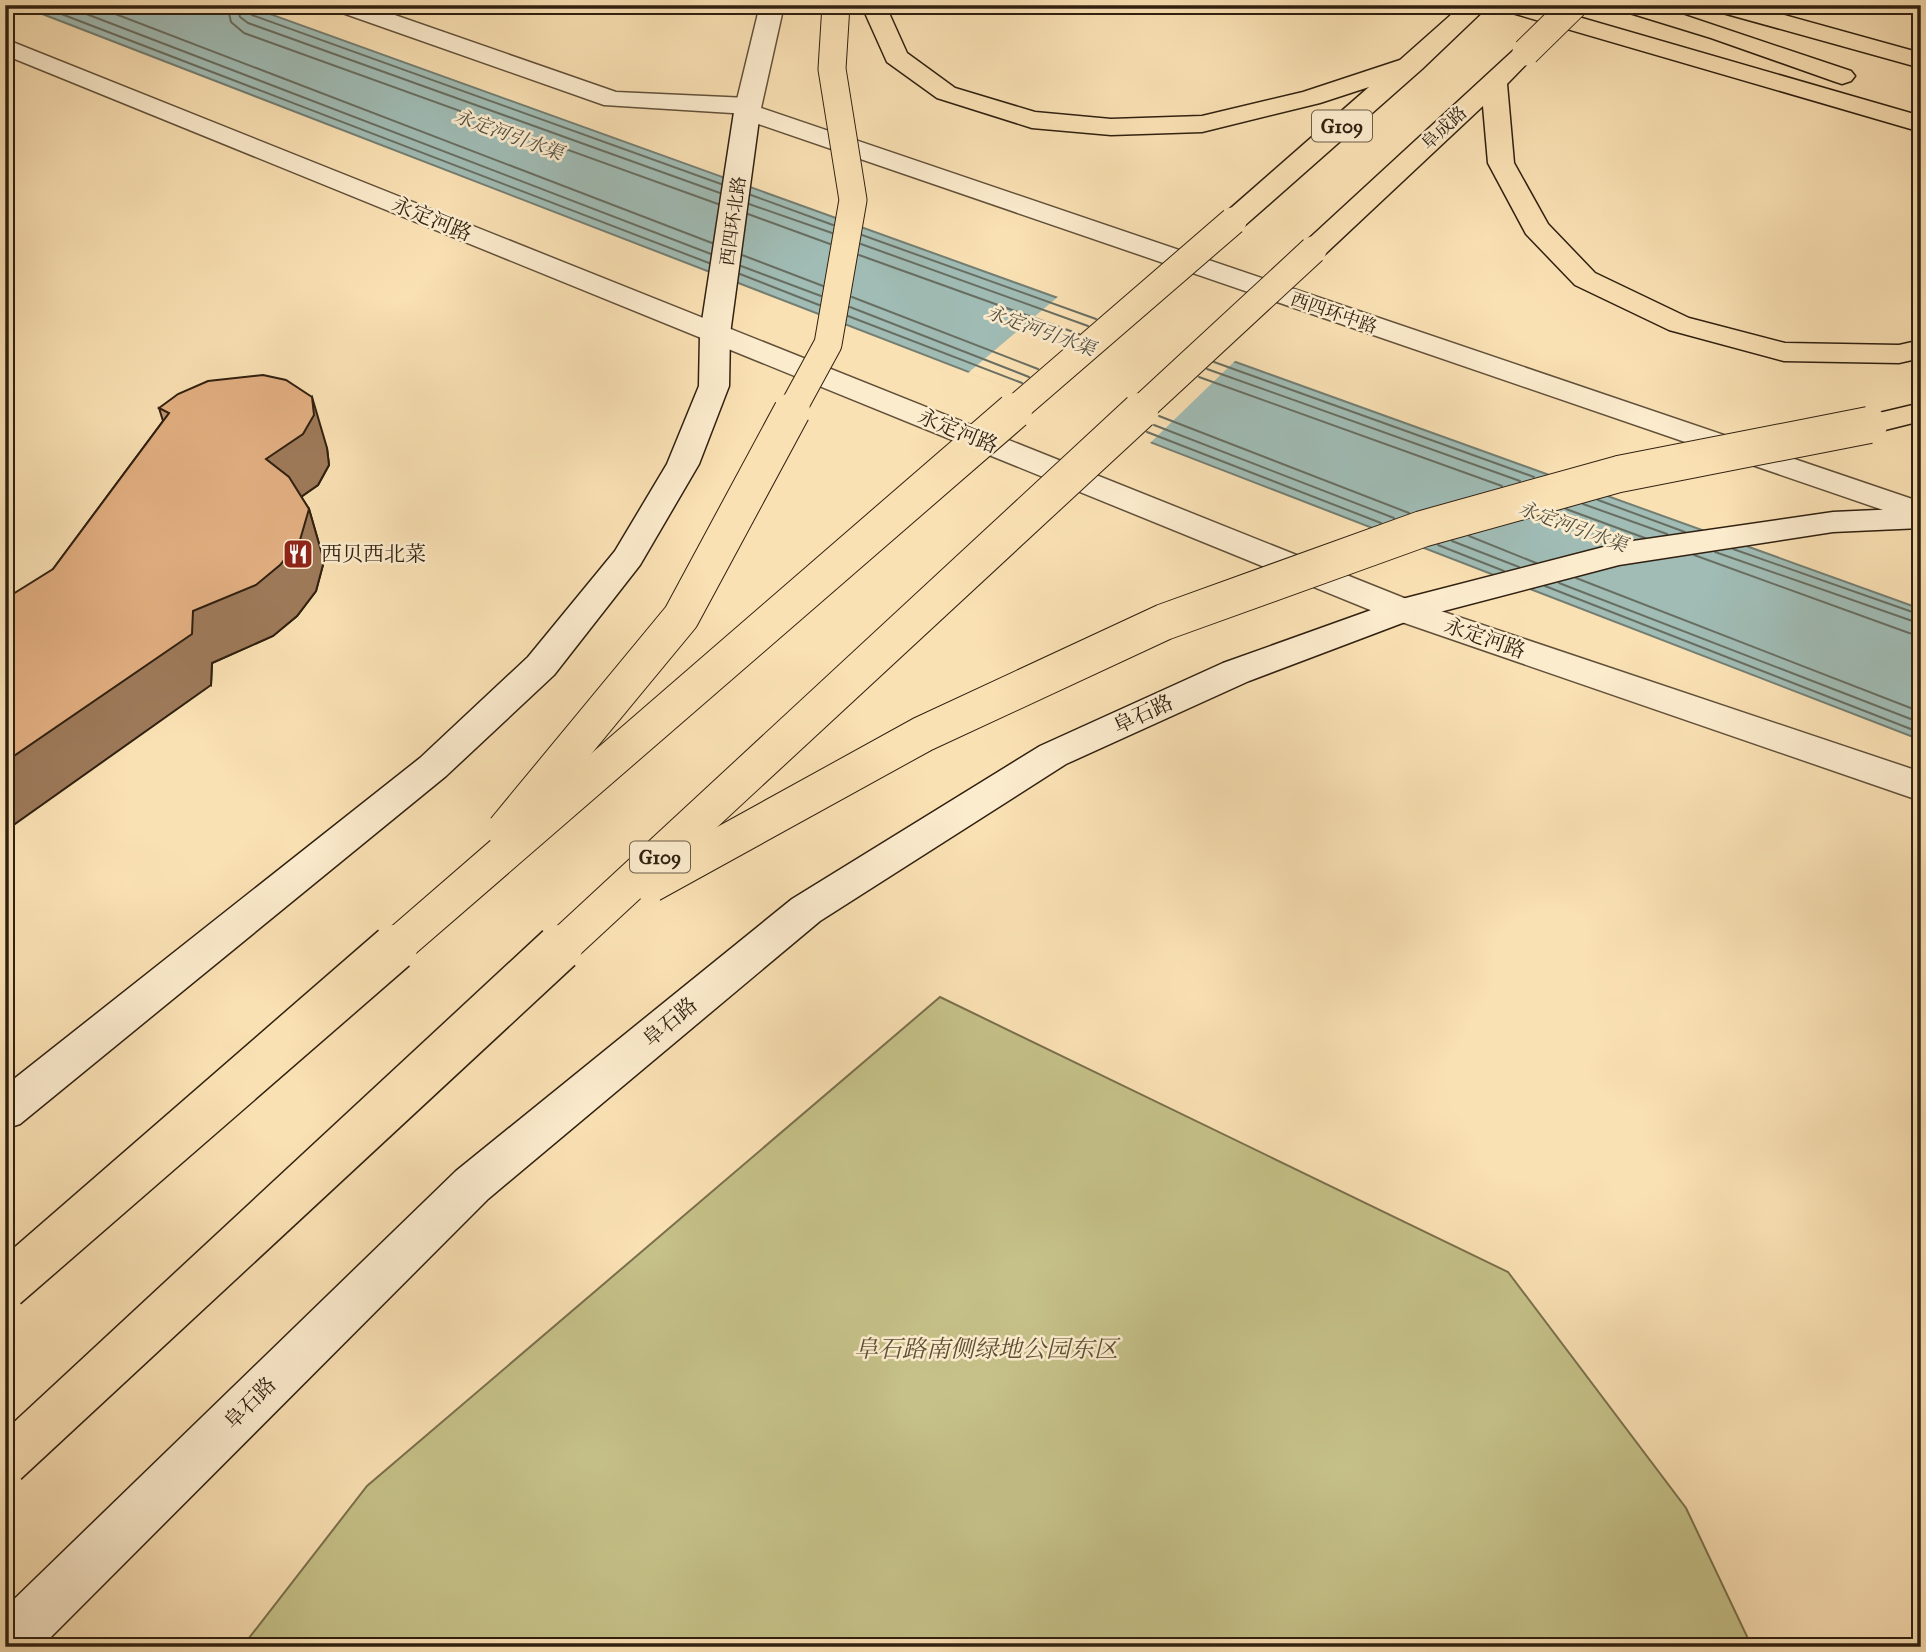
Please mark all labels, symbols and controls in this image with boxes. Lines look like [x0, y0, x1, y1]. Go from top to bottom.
street label: 阜成路 [1417, 102, 1471, 154]
water label: 永定河引水渠 [451, 104, 569, 166]
road number: G109 [1312, 110, 1372, 142]
street label: 西四环北路 [716, 175, 750, 267]
street label: 永定河路 [388, 191, 476, 247]
street label: 西四环中路 [1288, 288, 1380, 338]
water label: 永定河引水渠 [983, 300, 1101, 362]
street label: 永定河路 [914, 403, 1002, 459]
water label: 永定河引水渠 [1515, 496, 1633, 558]
restaurant icon: 西贝西北菜 [281, 537, 315, 571]
place label: 西贝西北菜 [321, 541, 426, 567]
street label: 永定河路 [1441, 612, 1529, 664]
street label: 阜石路 [1109, 689, 1177, 739]
road number: G109 [630, 842, 690, 872]
street label: 阜石路 [638, 992, 702, 1052]
park label: 阜石路南侧绿地公园东区 [854, 1334, 1121, 1364]
street label: 阜石路 [219, 1372, 281, 1434]

